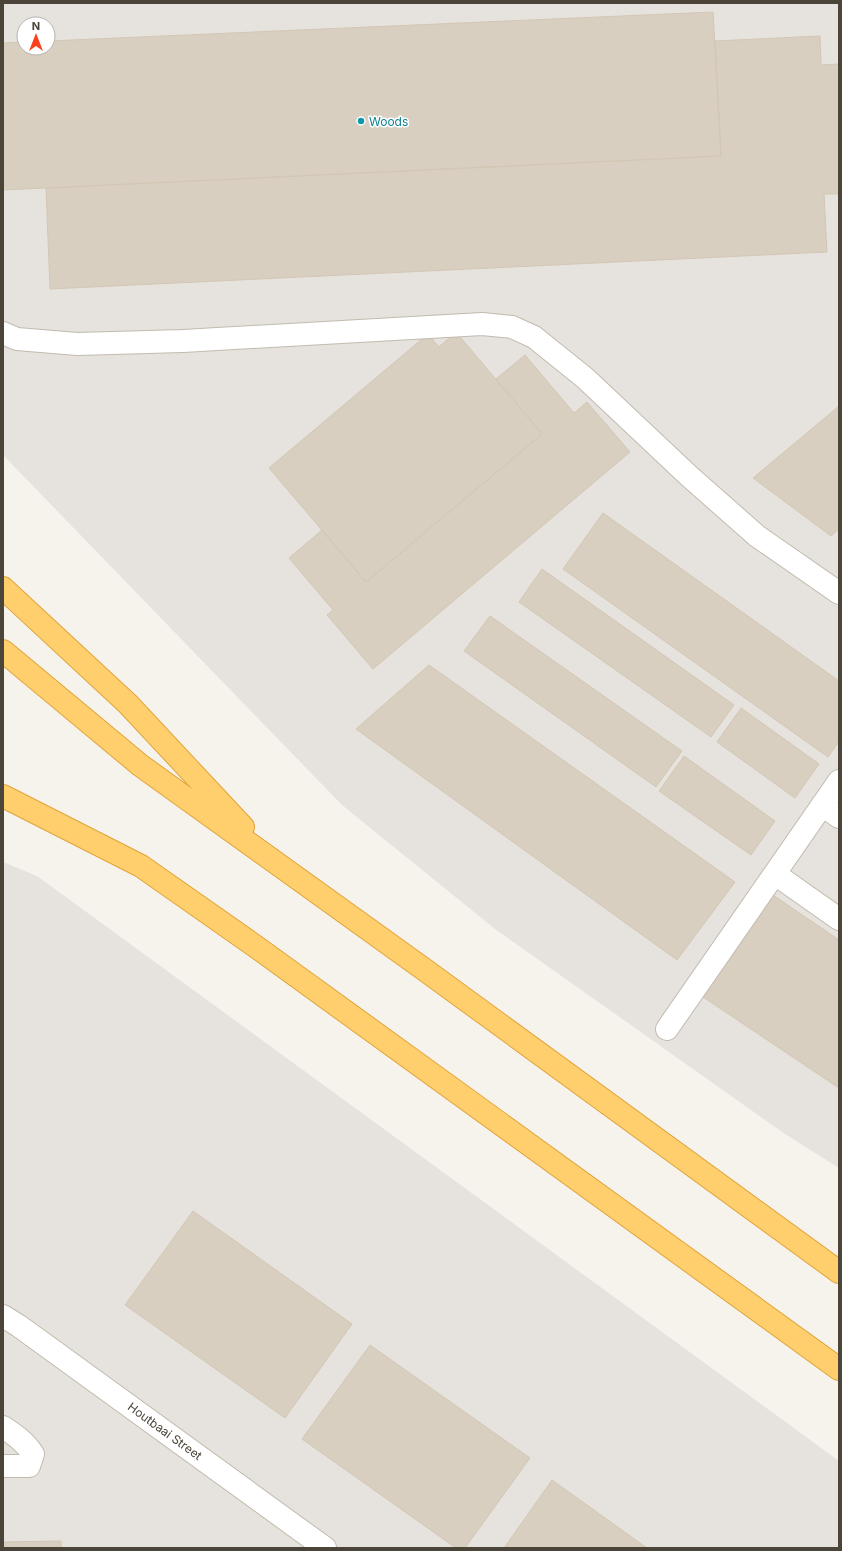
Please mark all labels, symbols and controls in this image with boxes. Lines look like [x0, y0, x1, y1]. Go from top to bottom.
north arrow [16, 16, 56, 56]
text: N [32, 19, 40, 33]
place label: Woods [369, 114, 408, 129]
marker: Woods [356, 116, 366, 126]
street label: Houtbaai Street [125, 1399, 205, 1463]

